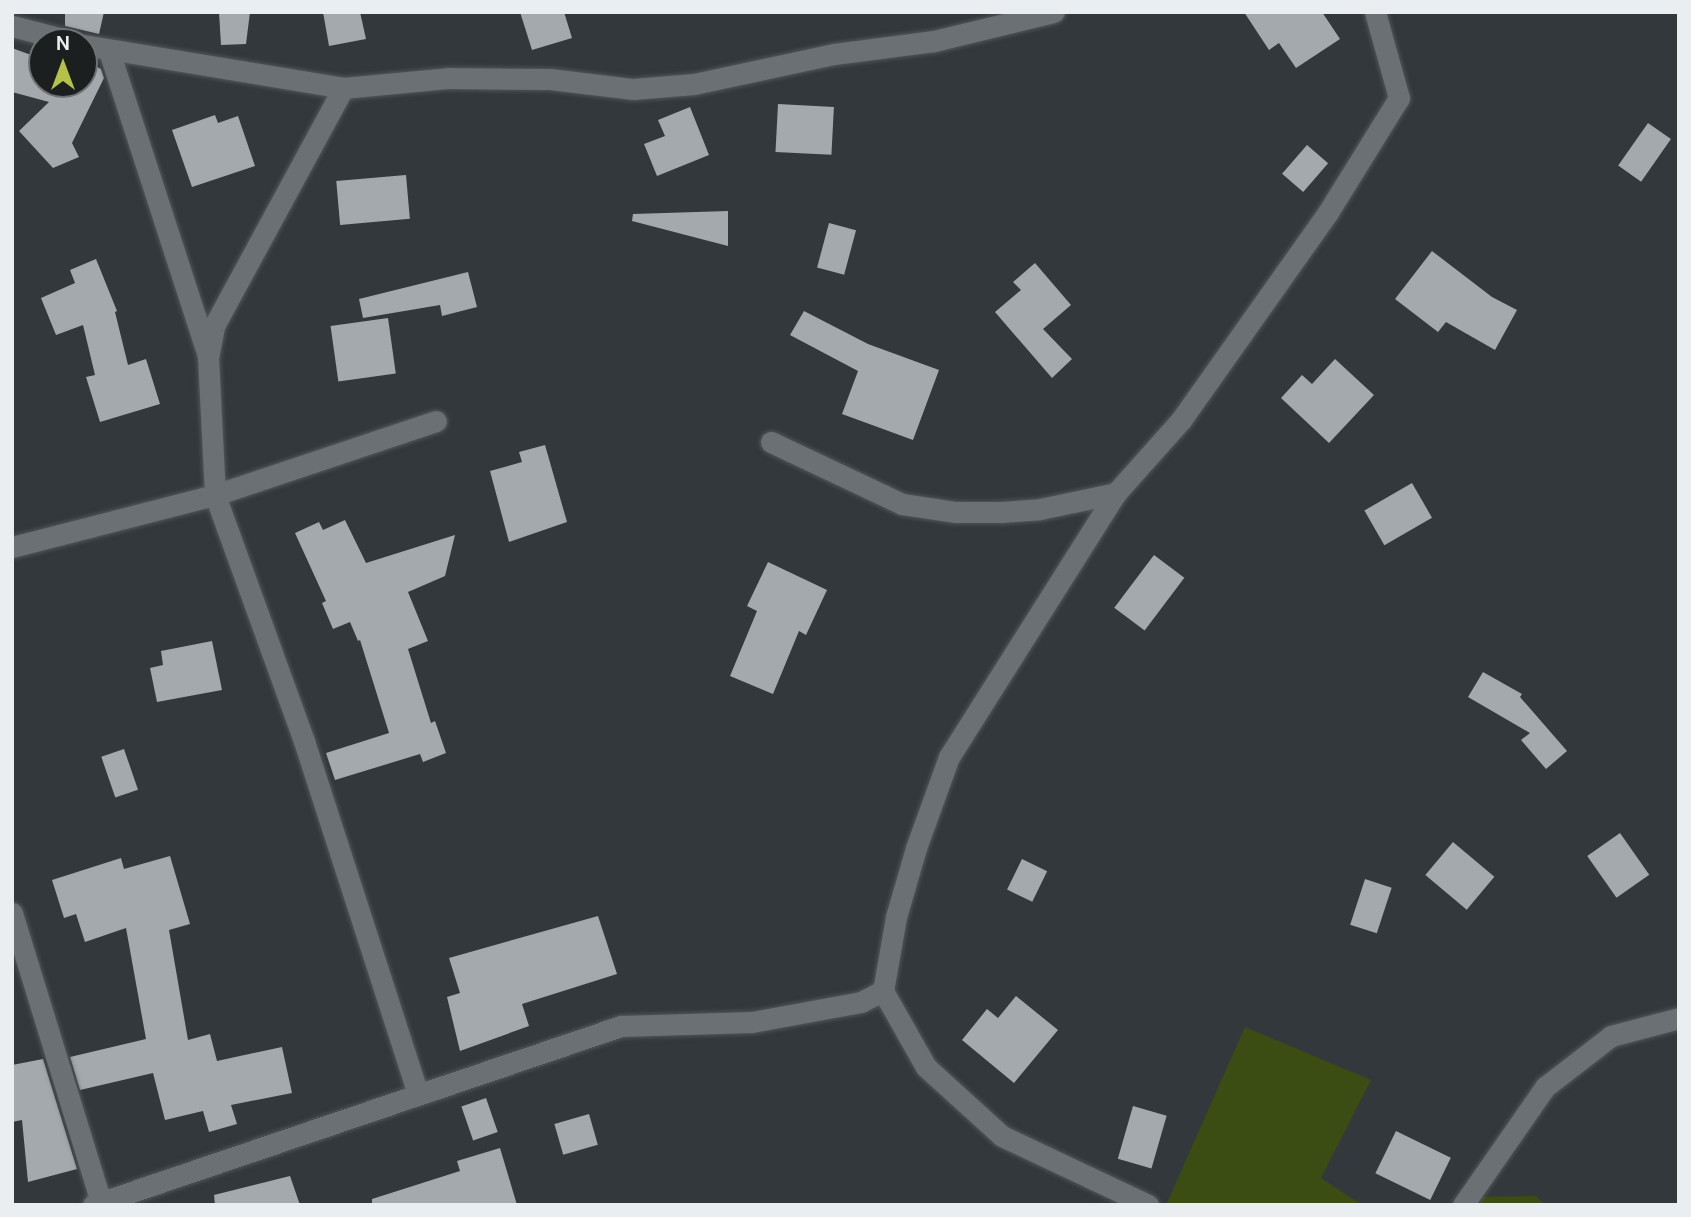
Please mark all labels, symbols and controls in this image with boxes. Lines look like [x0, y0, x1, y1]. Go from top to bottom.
north arrow [28, 28, 98, 98]
text: N [56, 31, 70, 56]

